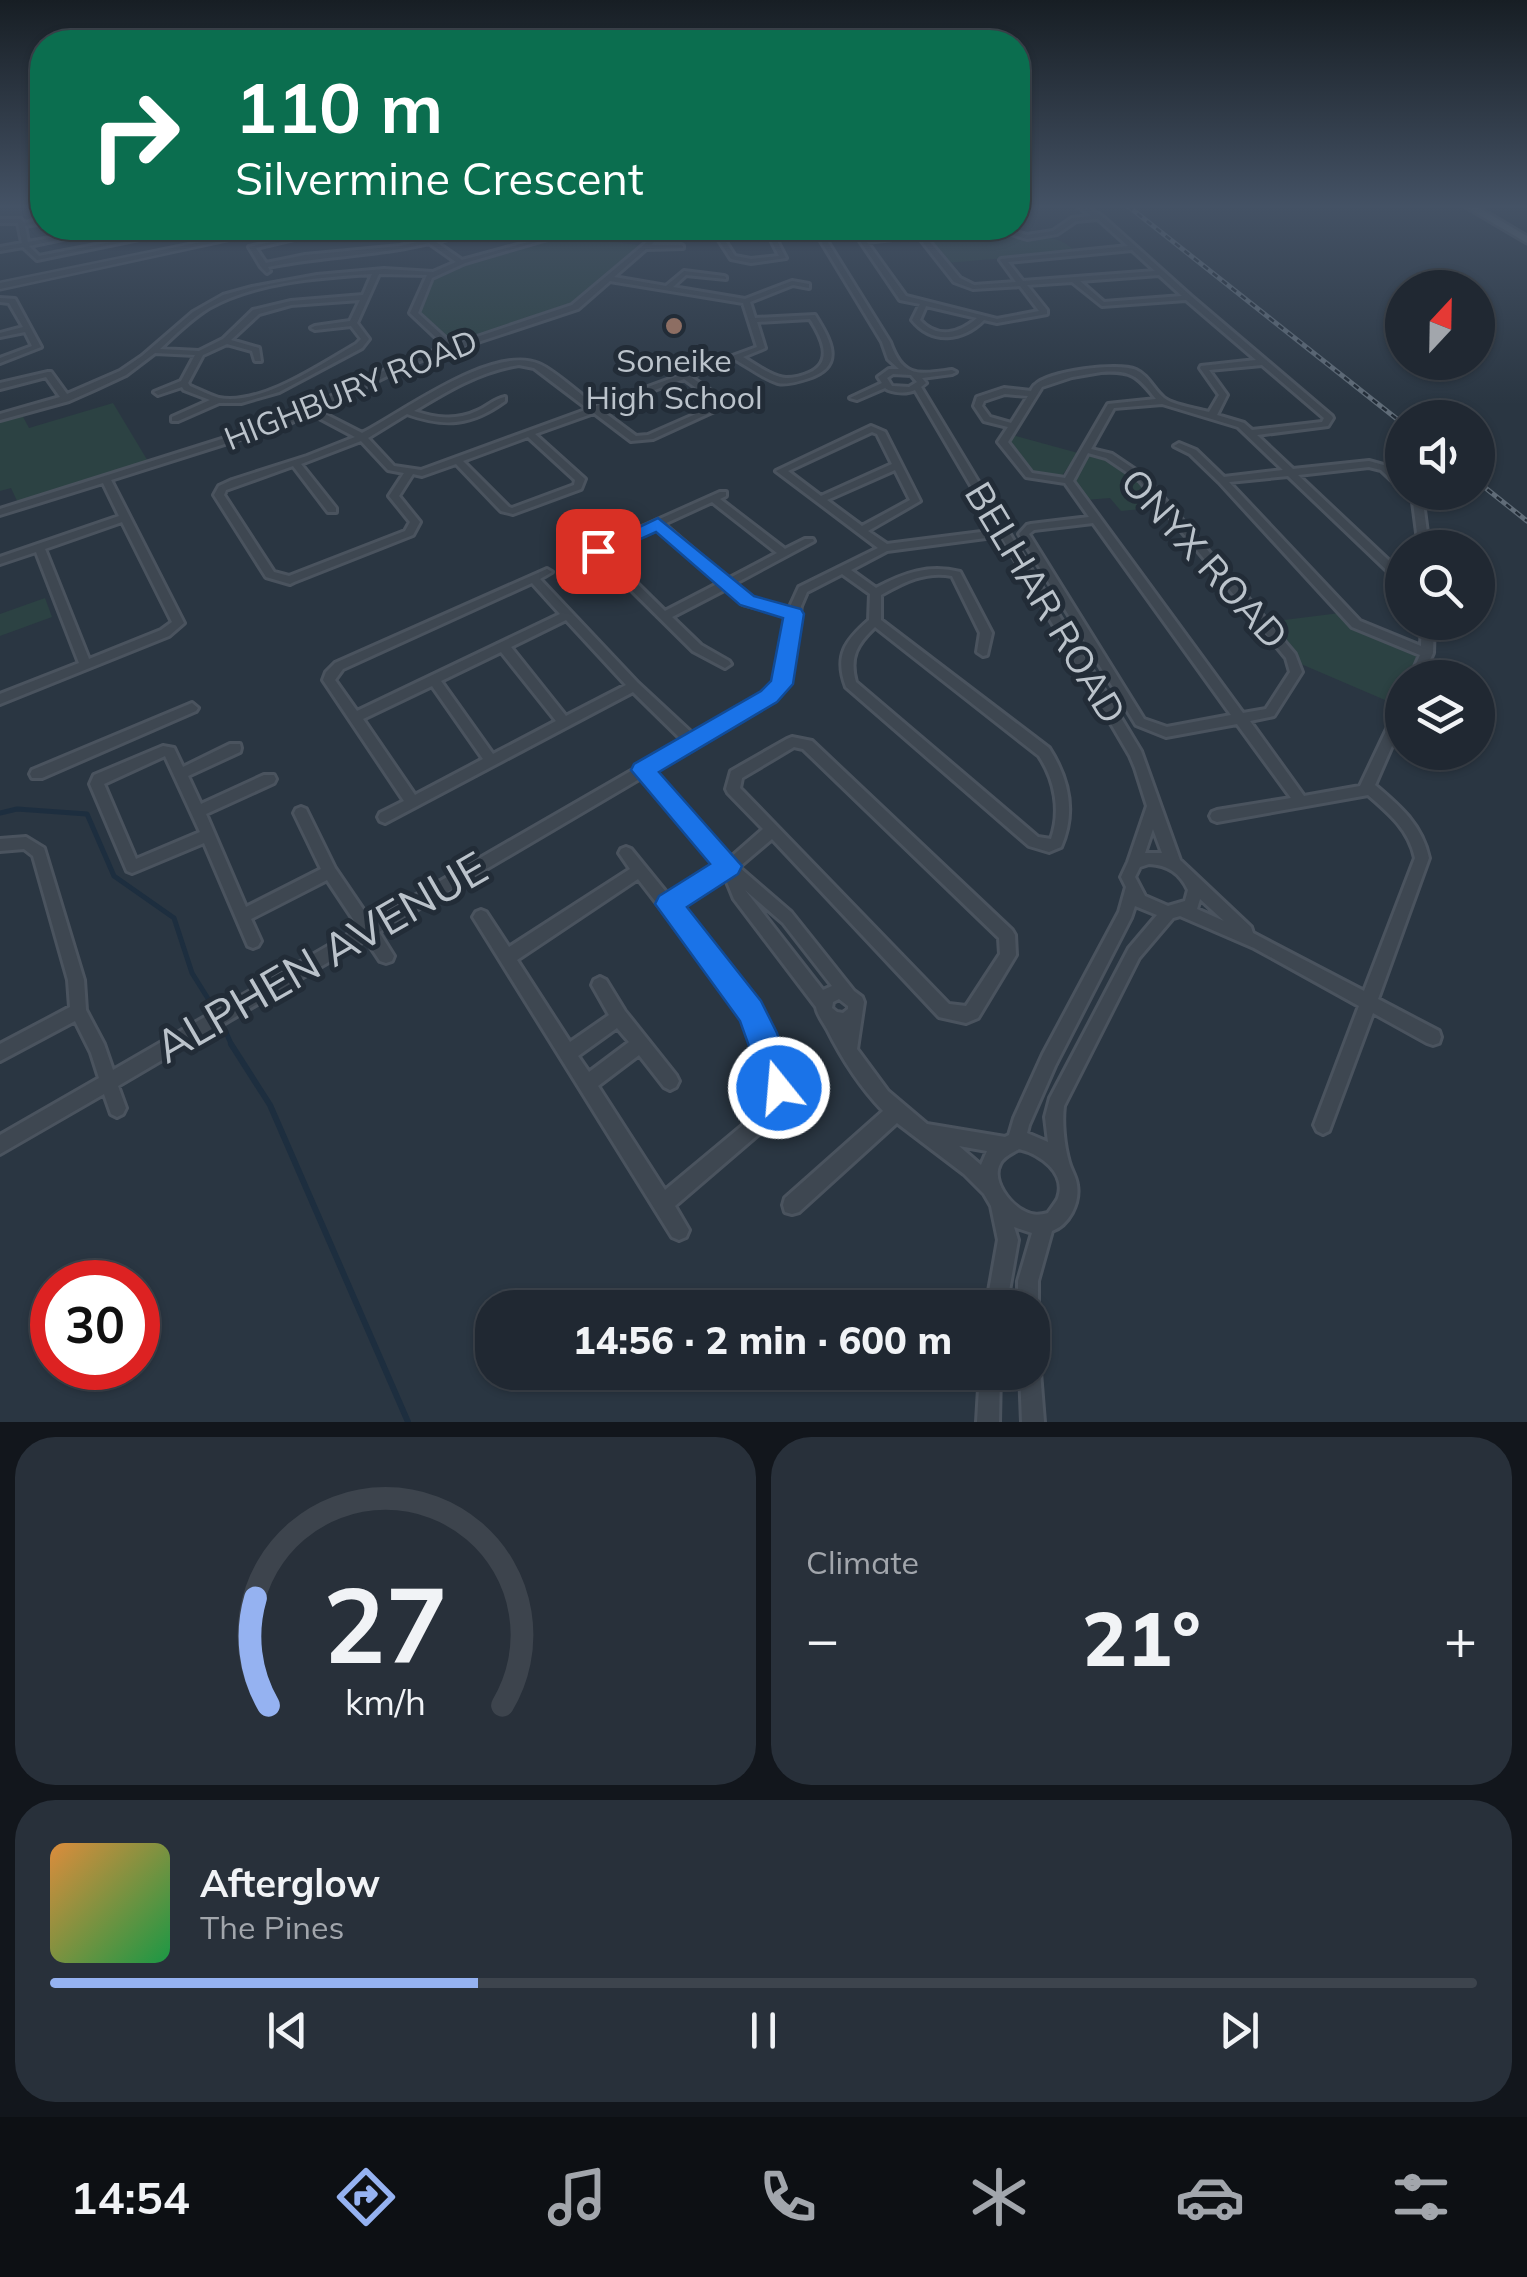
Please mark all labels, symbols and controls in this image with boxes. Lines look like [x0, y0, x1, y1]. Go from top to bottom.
text: 110 m [235, 63, 443, 151]
icon: right [70, 70, 200, 200]
text: Silvermine Crescent [235, 150, 644, 206]
north arrow [1385, 270, 1495, 380]
map controls [1385, 270, 1495, 770]
marker: Soneike High School [663, 315, 685, 337]
street label: HIGHBURY ROAD [218, 320, 483, 458]
place label: Soneike High School [585, 340, 763, 417]
button: sound [1385, 400, 1495, 510]
street label: ONYX ROAD [1111, 458, 1298, 659]
street label: BELHAR ROAD [955, 473, 1137, 732]
pin [556, 509, 641, 594]
icon: arrive [571, 524, 626, 579]
button: search [1385, 530, 1495, 640]
button: layers [1385, 660, 1495, 770]
street label: ALPHEN AVENUE [144, 838, 497, 1074]
position arrow [727, 1036, 831, 1140]
speed limit sign: 30 [30, 1260, 160, 1390]
text: 14:56 · 2 min · 600 m [573, 1316, 952, 1364]
text: Climate [806, 1542, 919, 1582]
text: 27 [323, 1558, 448, 1689]
text: 21° [1082, 1591, 1201, 1685]
text: − [806, 1604, 839, 1673]
text: + [1444, 1604, 1477, 1673]
text: km/h [345, 1679, 426, 1724]
text: Afterglow [200, 1859, 380, 1907]
text: The Pines [200, 1907, 344, 1947]
icon: previous [260, 2003, 315, 2058]
icon: pause [736, 2003, 791, 2058]
icon: next [1212, 2003, 1267, 2058]
icon: directions [331, 2162, 401, 2232]
icon: music [542, 2162, 612, 2232]
icon: phone [753, 2162, 823, 2232]
icon: climate [964, 2162, 1034, 2232]
icon: car [1175, 2162, 1245, 2232]
icon: filters [1386, 2162, 1456, 2232]
text: 14:54 [71, 2169, 190, 2225]

